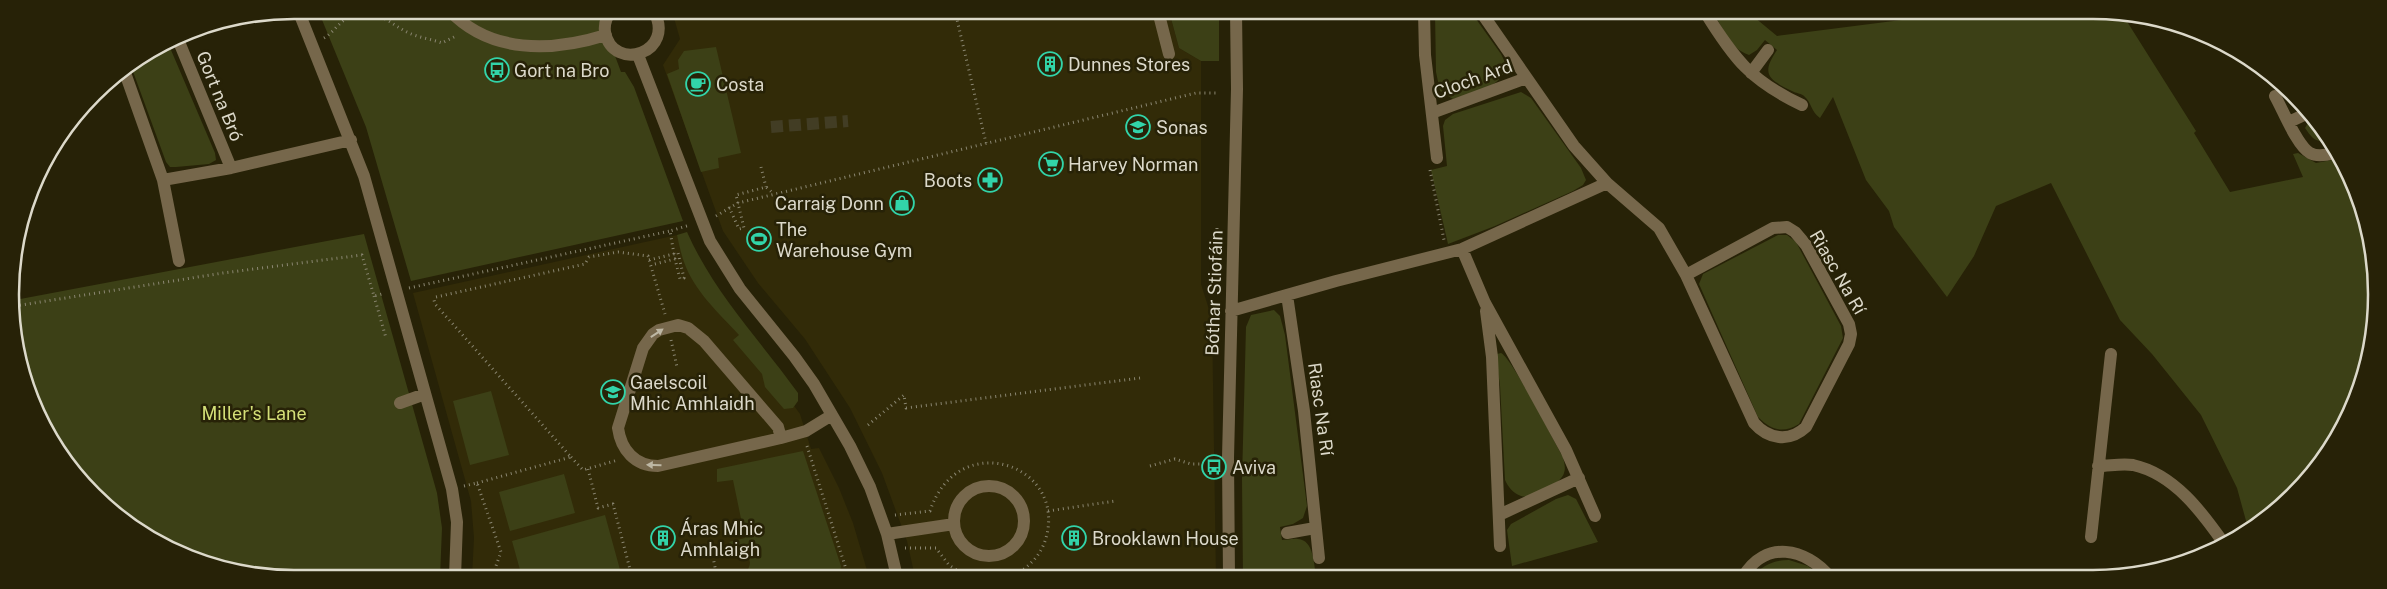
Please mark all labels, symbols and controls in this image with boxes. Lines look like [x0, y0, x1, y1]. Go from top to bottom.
street label: Gort na Bró [192, 48, 248, 144]
building icon: Dunnes Stores [1037, 51, 1063, 77]
place label: Dunnes Stores [1068, 54, 1190, 75]
street label: Cloch Ard [1431, 55, 1515, 103]
bus stop icon: Gort na Bro [484, 57, 510, 83]
place label: Gort na Bro [514, 60, 609, 81]
cafe icon: Costa [685, 71, 711, 97]
place label: Costa [716, 74, 764, 95]
school or university icon: Sonas [1125, 114, 1151, 140]
place label: Sonas [1156, 117, 1208, 138]
supermarket icon: Harvey Norman [1038, 151, 1064, 177]
place label: Harvey Norman [1068, 154, 1198, 175]
pharmacy icon: Boots [977, 167, 1003, 193]
place label: Boots [924, 170, 972, 191]
shop icon: Carraig Donn [889, 190, 915, 216]
place label: Carraig Donn [775, 193, 884, 214]
place label: The Warehouse Gym [776, 219, 912, 261]
sports icon: The Warehouse Gym [746, 226, 772, 252]
street label: Riasc Na Rí [1805, 226, 1871, 318]
street label: Bóthar Stiofáin [1201, 230, 1227, 356]
one-way arrow [651, 328, 664, 338]
street label: Riasc Na Rí [1304, 361, 1338, 458]
place label: Gaelscoil Mhic Amhlaidh [630, 372, 755, 414]
school or university icon: Gaelscoil Mhic Amhlaidh [600, 379, 626, 405]
park label: Miller's Lane [201, 403, 307, 424]
bus stop icon: Aviva [1201, 454, 1227, 480]
place label: Aviva [1232, 457, 1276, 478]
one-way arrow [645, 461, 661, 469]
place label: Áras Mhic Amhlaigh [680, 517, 763, 560]
building icon: Áras Mhic Amhlaigh [650, 525, 676, 551]
building icon: Brooklawn House [1061, 525, 1087, 551]
place label: Brooklawn House [1092, 528, 1239, 549]

